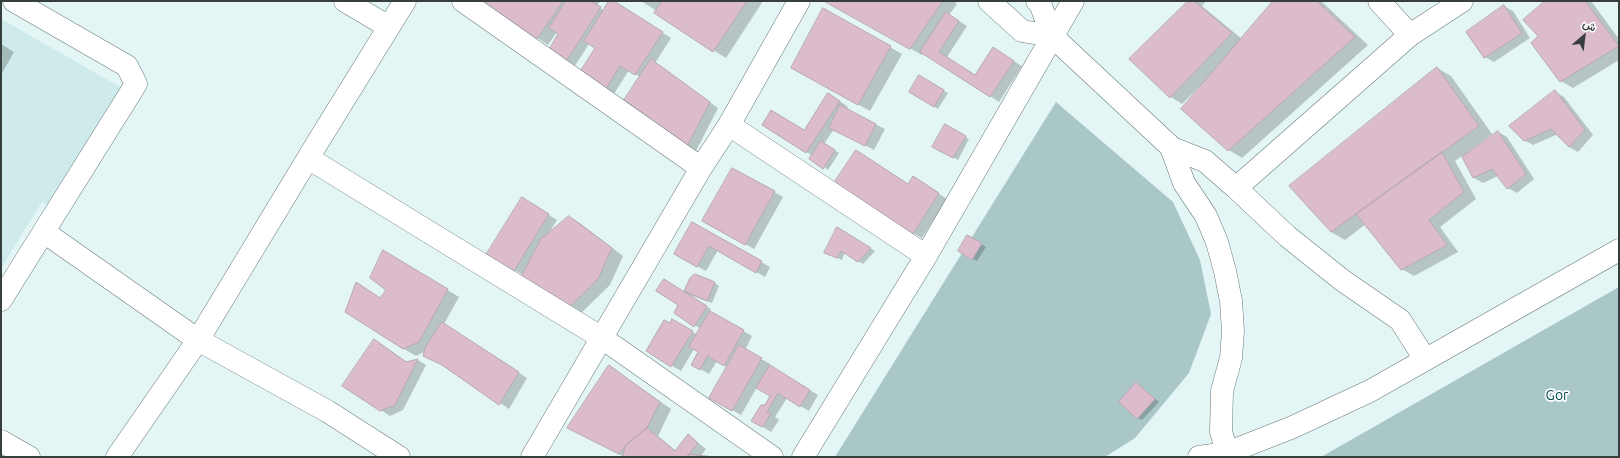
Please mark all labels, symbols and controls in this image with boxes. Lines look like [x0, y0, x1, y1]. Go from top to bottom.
north arrow [1564, 16, 1604, 56]
text: ش [1581, 17, 1598, 34]
park label: Gor [1546, 387, 1568, 403]

